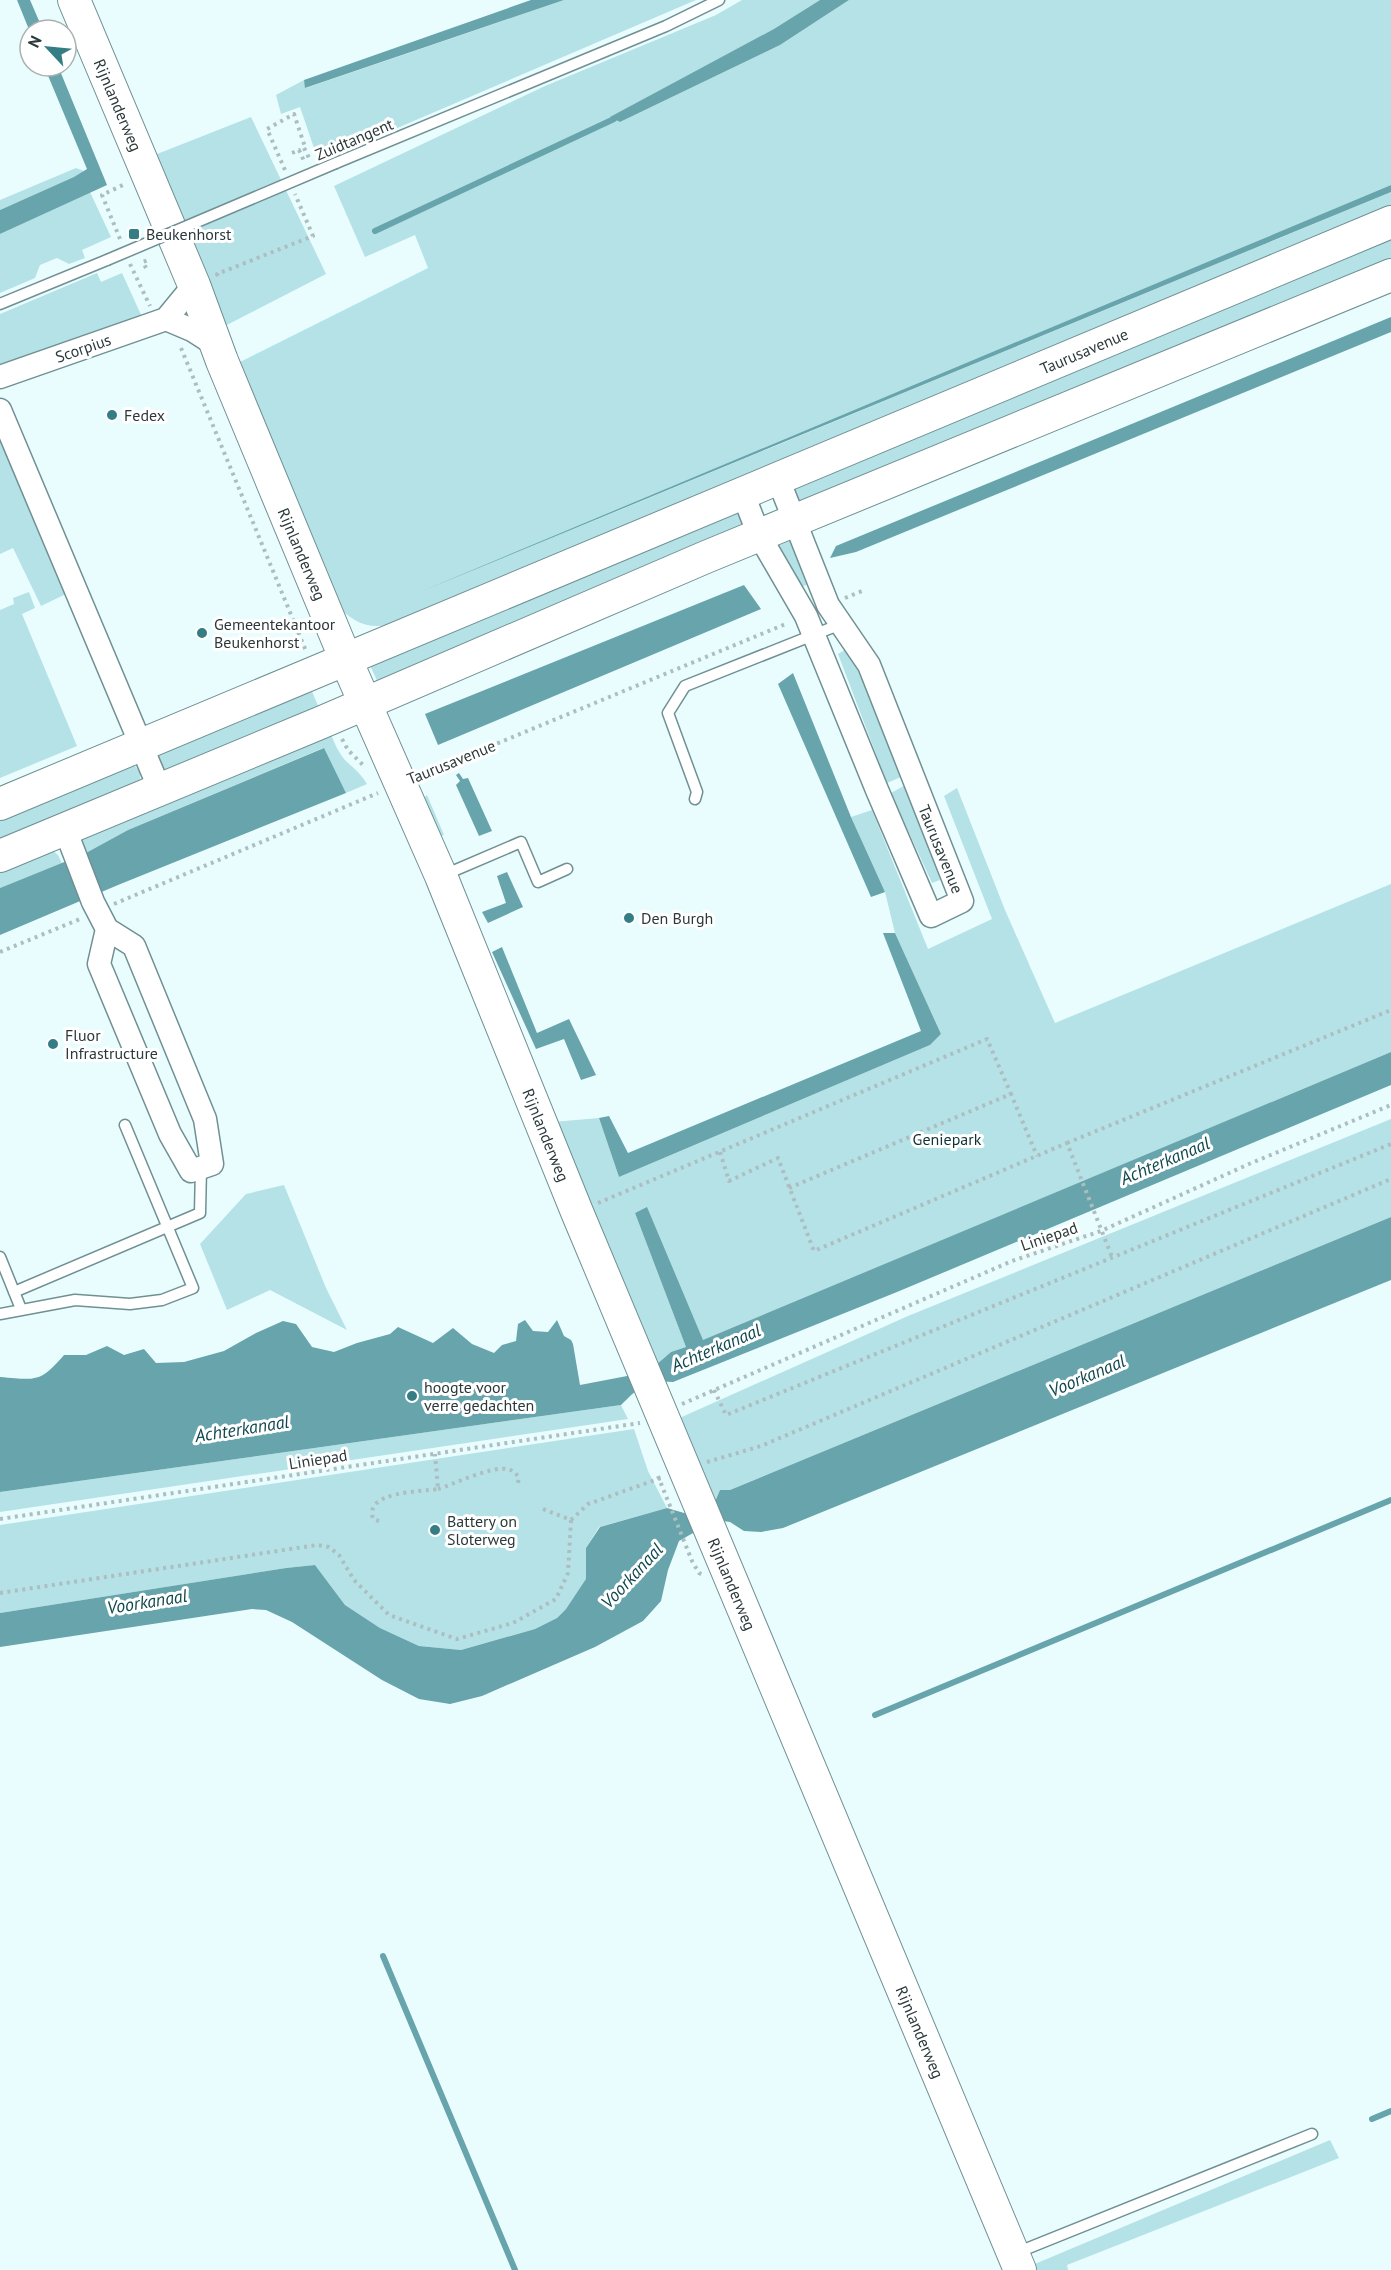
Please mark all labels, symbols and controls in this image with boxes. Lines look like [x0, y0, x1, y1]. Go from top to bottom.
north arrow [18, 18, 78, 78]
text: N [23, 32, 46, 51]
street label: Rijnlanderweg [90, 56, 146, 154]
street label: Zuidtangent [312, 113, 397, 164]
place label: Beukenhorst [146, 224, 232, 244]
marker: Beukenhorst [127, 227, 141, 241]
street label: Taurusavenue [1037, 323, 1131, 379]
street label: Scorpius [52, 329, 114, 367]
place label: Fedex [124, 405, 165, 425]
marker: Fedex [105, 408, 119, 422]
street label: Rijnlanderweg [274, 505, 330, 603]
place label: Gemeentekantoor Beukenhorst [214, 614, 336, 652]
marker: Gemeentekantoor Beukenhorst [195, 626, 209, 640]
street label: Taurusavenue [404, 735, 498, 789]
street label: Taurusavenue [914, 802, 968, 896]
place label: Den Burgh [641, 908, 713, 928]
marker: Den Burgh [622, 911, 636, 925]
place label: Fluor Infrastructure [65, 1025, 158, 1063]
marker: Fluor Infrastructure [46, 1037, 60, 1051]
street label: Rijnlanderweg [518, 1086, 574, 1184]
park label: Geniepark [913, 1129, 982, 1149]
water label: Achterkanaal [1116, 1131, 1213, 1190]
street label: Liniepad [1018, 1217, 1080, 1255]
water label: Achterkanaal [667, 1318, 764, 1377]
water label: Voorkanaal [1045, 1349, 1129, 1402]
place label: hoogte voor verre gedachten [424, 1377, 534, 1415]
marker: hoogte voor verre gedachten [405, 1389, 419, 1403]
water label: Achterkanaal [192, 1410, 291, 1447]
street label: Liniepad [287, 1445, 349, 1473]
place label: Battery on Sloterweg [447, 1511, 517, 1549]
marker: Battery on Sloterweg [428, 1523, 442, 1537]
street label: Rijnlanderweg [704, 1535, 760, 1633]
water label: Voorkanaal [596, 1538, 668, 1613]
water label: Voorkanaal [105, 1584, 189, 1619]
street label: Rijnlanderweg [892, 1983, 948, 2081]

